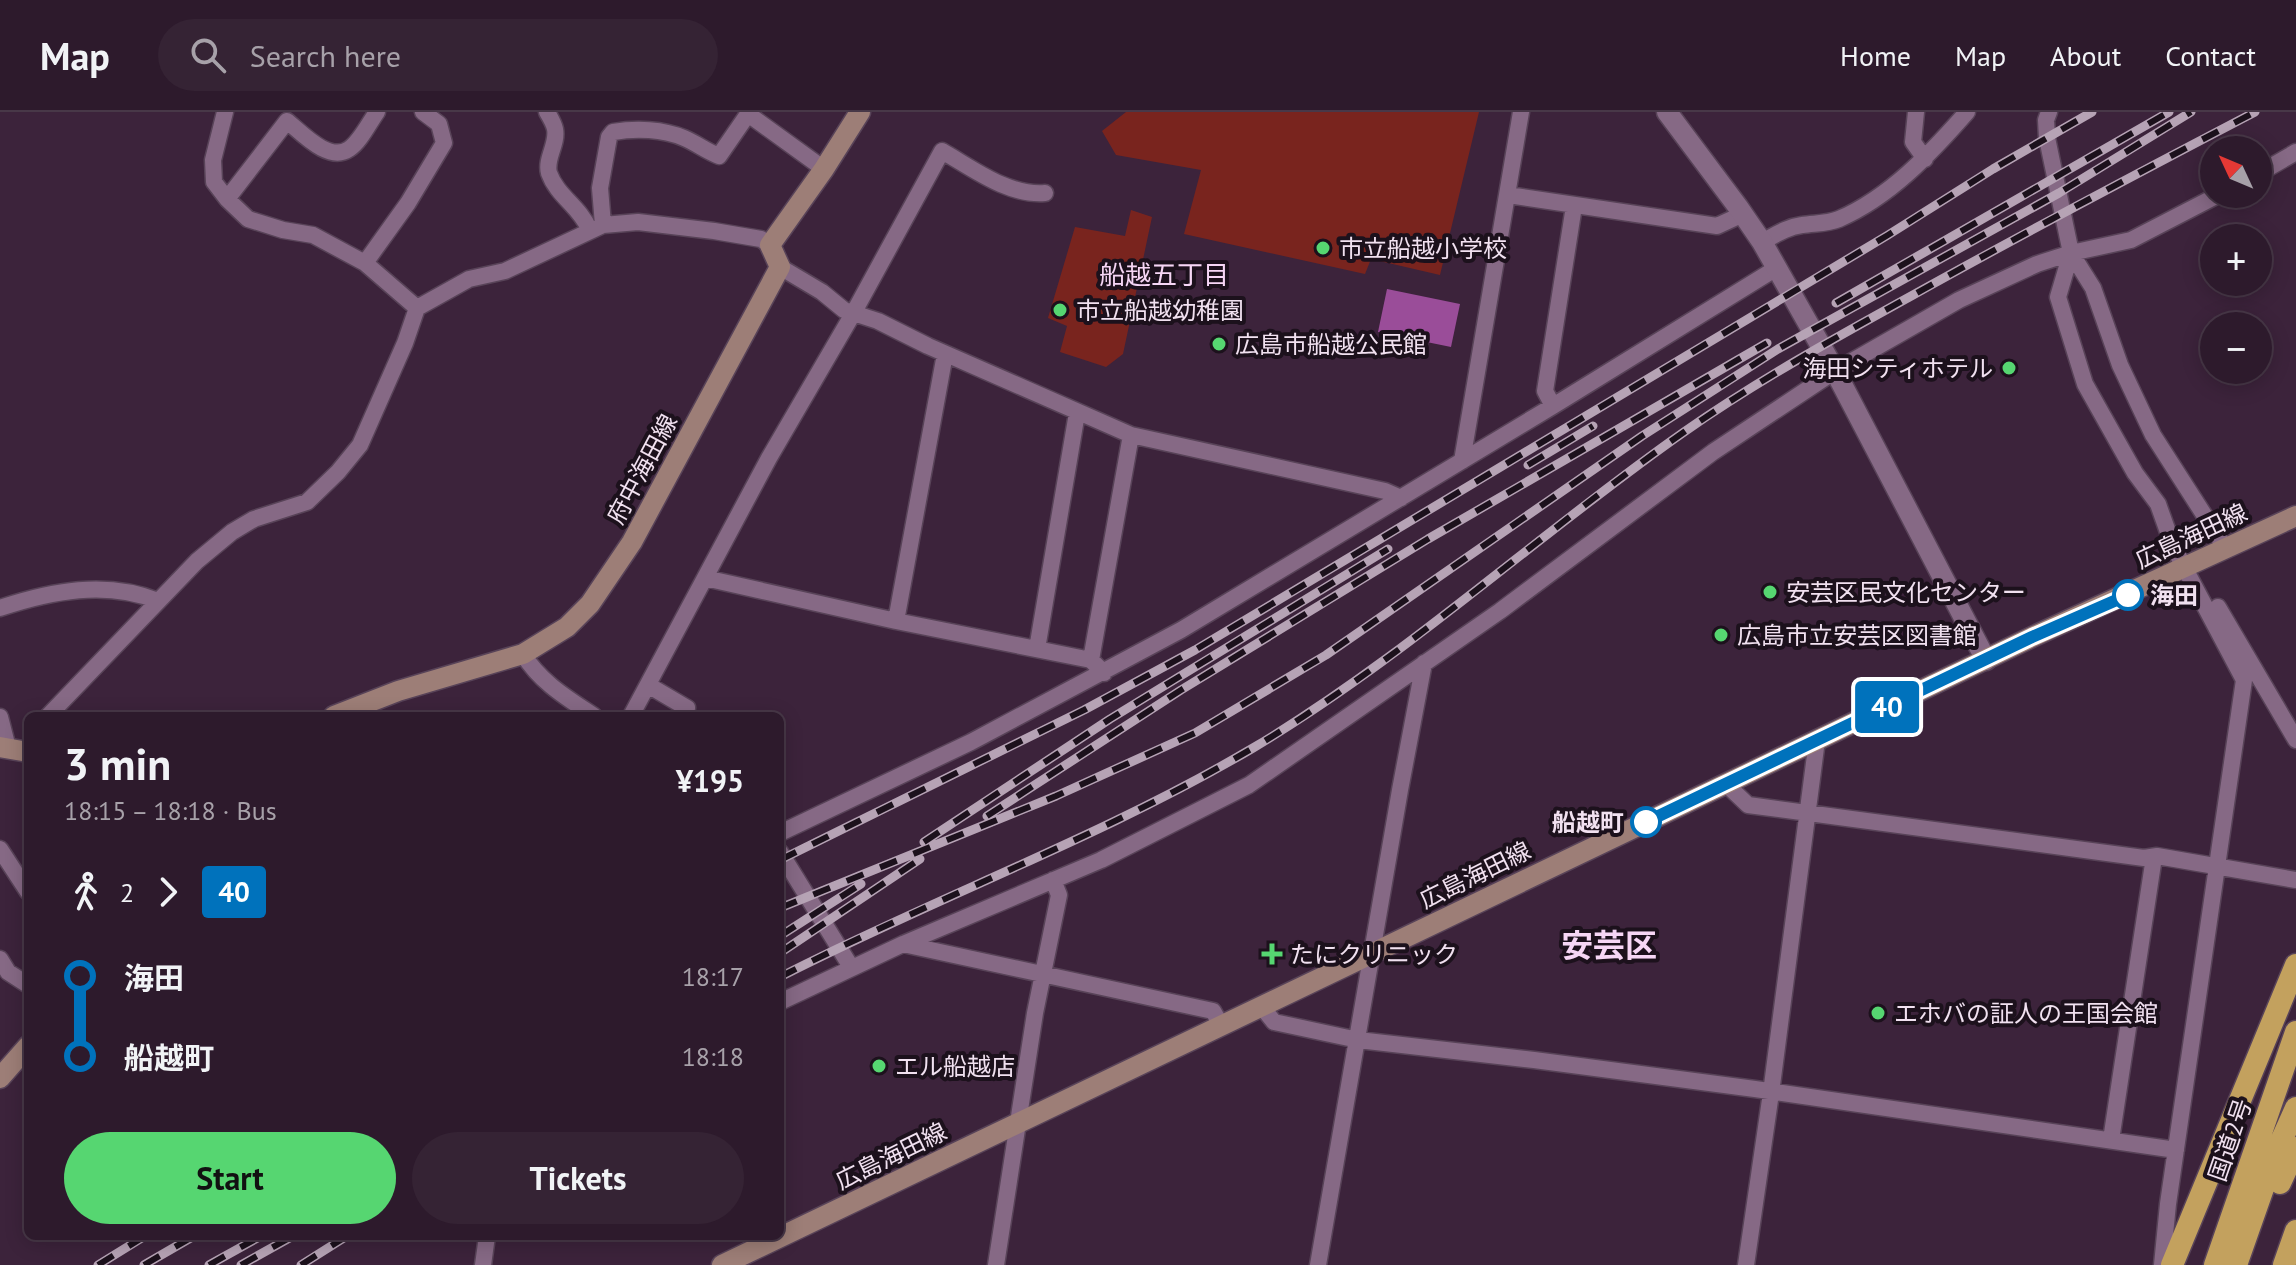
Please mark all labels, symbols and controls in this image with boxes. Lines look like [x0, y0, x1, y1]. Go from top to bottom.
search box [158, 19, 718, 91]
text: Map [40, 31, 110, 80]
icon: search [186, 33, 230, 77]
text: Search here [250, 36, 401, 75]
text: Home [1840, 37, 1911, 74]
text: Map [1955, 37, 2006, 74]
text: About [2050, 37, 2121, 74]
text: Contact [2165, 37, 2256, 74]
north arrow [2200, 136, 2272, 208]
map controls [2200, 136, 2272, 384]
button: + [2200, 224, 2272, 296]
place label: 市立船越小学校 [1339, 233, 1507, 264]
marker: 市立船越小学校 [1314, 239, 1332, 257]
district label: 船越五丁目 [1099, 258, 1229, 291]
place label: 市立船越幼稚園 [1076, 295, 1244, 326]
marker: 市立船越幼稚園 [1051, 301, 1069, 319]
button: − [2200, 312, 2272, 384]
place label: 広島市船越公民館 [1235, 329, 1427, 360]
marker: 広島市船越公民館 [1210, 335, 1228, 353]
place label: 海田シティホテル [1802, 353, 1993, 384]
marker: 海田シティホテル [2000, 359, 2018, 377]
street label: 府中海田線 [600, 409, 684, 529]
street label: 広島海田線 [2130, 497, 2252, 575]
place label: 安芸区民文化センター [1786, 577, 2026, 608]
marker: 海田 [2113, 580, 2143, 610]
place label: 海田 [2150, 580, 2198, 611]
marker: 安芸区民文化センター [1761, 583, 1779, 601]
place label: 広島市立安芸区図書館 [1737, 620, 1977, 651]
marker: 広島市立安芸区図書館 [1712, 626, 1730, 644]
line badge: 40 [1851, 681, 1923, 733]
text: 40 [1871, 688, 1903, 725]
text: 3 min [64, 735, 171, 792]
text: ¥195 [676, 761, 744, 800]
text: 18:15 – 18:18 · Bus [64, 794, 277, 827]
place label: 船越町 [1552, 807, 1624, 838]
marker: 船越町 [1631, 807, 1661, 837]
street label: 広島海田線 [1414, 835, 1536, 915]
icon: walk [64, 870, 108, 914]
icon: forward [146, 870, 190, 914]
text: 40 [218, 873, 250, 910]
text: 2 [120, 876, 134, 909]
district label: 安芸区 [1561, 924, 1657, 966]
place label: たにクリニック [1290, 939, 1458, 970]
marker: たにクリニック [1261, 943, 1283, 965]
text: 海田 [124, 958, 184, 997]
text: 18:17 [682, 960, 744, 993]
place label: エホバの証人の王国会館 [1894, 998, 2158, 1029]
marker: エホバの証人の王国会館 [1869, 1004, 1887, 1022]
text: 船越町 [124, 1038, 214, 1077]
text: 18:18 [682, 1040, 744, 1073]
place label: エル船越店 [895, 1051, 1015, 1082]
marker: エル船越店 [870, 1057, 888, 1075]
street label: 国道2号 [2201, 1095, 2259, 1185]
street label: 広島海田線 [830, 1116, 952, 1196]
button: Start [64, 1132, 396, 1224]
button: Tickets [412, 1132, 744, 1224]

